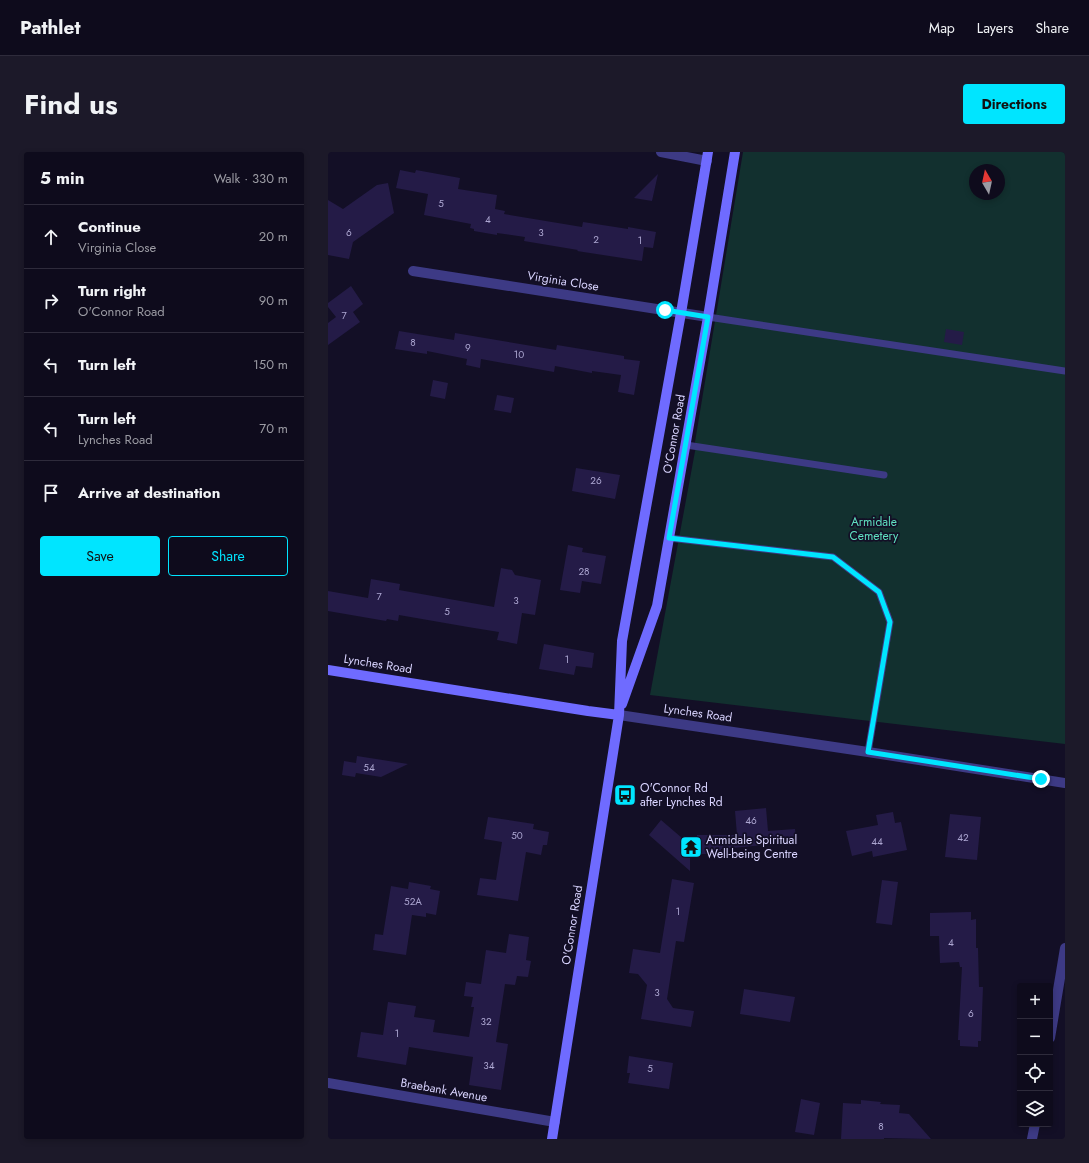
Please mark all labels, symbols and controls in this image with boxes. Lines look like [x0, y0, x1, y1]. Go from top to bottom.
text: Pathlet [20, 14, 80, 41]
text: Map [929, 18, 955, 38]
text: Layers [977, 18, 1013, 38]
text: Share [1035, 18, 1069, 38]
text: Find us [24, 84, 118, 125]
button: Directions [963, 84, 1065, 124]
north arrow [969, 164, 1005, 200]
text: 5 min [40, 166, 84, 190]
text: Walk · 330 m [214, 169, 288, 188]
house number: 5 [438, 196, 444, 211]
house number: 4 [485, 212, 491, 227]
text: Continue [78, 216, 141, 238]
house number: 6 [346, 225, 352, 240]
house number: 3 [538, 225, 544, 240]
icon: ahead [40, 226, 62, 248]
text: 20 m [259, 227, 288, 246]
house number: 2 [593, 232, 599, 247]
house number: 1 [638, 233, 642, 248]
text: Virginia Close [78, 238, 156, 257]
street label: Virginia Close [526, 266, 600, 296]
text: Turn right [78, 280, 146, 302]
icon: right [40, 290, 62, 312]
text: 90 m [259, 291, 288, 310]
route start [656, 301, 674, 319]
text: O'Connor Road [78, 302, 165, 321]
house number: 7 [341, 308, 347, 323]
house number: 8 [410, 335, 416, 350]
house number: 9 [465, 340, 471, 355]
house number: 10 [514, 347, 524, 362]
icon: left [40, 354, 62, 376]
text: Turn left [78, 354, 136, 376]
text: 150 m [253, 355, 288, 374]
street label: O'Connor Road [658, 393, 690, 475]
text: Turn left [78, 408, 136, 430]
icon: left [40, 418, 62, 440]
text: 70 m [259, 419, 288, 438]
text: Lynches Road [78, 430, 153, 449]
house number: 26 [590, 473, 602, 488]
icon: arrive [40, 482, 62, 504]
text: Arrive at destination [78, 482, 220, 504]
park label: Armidale Cemetery [850, 513, 899, 545]
button: Save [40, 536, 160, 576]
button: Share [168, 536, 288, 576]
house number: 28 [578, 564, 590, 579]
house number: 7 [376, 589, 382, 604]
house number: 3 [513, 593, 519, 608]
house number: 5 [444, 604, 450, 619]
street label: Lynches Road [343, 650, 413, 678]
house number: 1 [565, 652, 569, 667]
street label: Lynches Road [663, 699, 733, 727]
house number: 54 [363, 760, 375, 775]
route end [1032, 770, 1050, 788]
place label: O'Connor Rd after Lynches Rd [640, 779, 723, 811]
bus stop icon: O'Connor Rd after Lynches Rd [612, 782, 638, 808]
house number: 46 [745, 813, 757, 828]
house number: 50 [511, 828, 523, 843]
house number: 42 [957, 830, 969, 845]
place label: Armidale Spiritual Well-being Centre [706, 831, 798, 863]
temple icon: Armidale Spiritual Well-being Centre [678, 834, 704, 860]
house number: 44 [871, 834, 883, 849]
street label: O'Connor Road [557, 884, 587, 966]
house number: 52A [404, 894, 422, 909]
house number: 1 [676, 904, 680, 919]
house number: 4 [948, 935, 954, 950]
map controls [1017, 983, 1053, 1127]
button: + [1017, 983, 1053, 1019]
house number: 3 [654, 985, 660, 1000]
house number: 6 [968, 1006, 974, 1021]
house number: 32 [480, 1014, 492, 1029]
button: − [1017, 1019, 1053, 1055]
house number: 1 [395, 1026, 399, 1041]
button: locate [1017, 1055, 1053, 1091]
house number: 34 [483, 1058, 495, 1073]
house number: 5 [647, 1061, 653, 1076]
street label: Braebank Avenue [399, 1074, 489, 1106]
button: layers [1017, 1091, 1053, 1127]
house number: 8 [878, 1119, 884, 1134]

